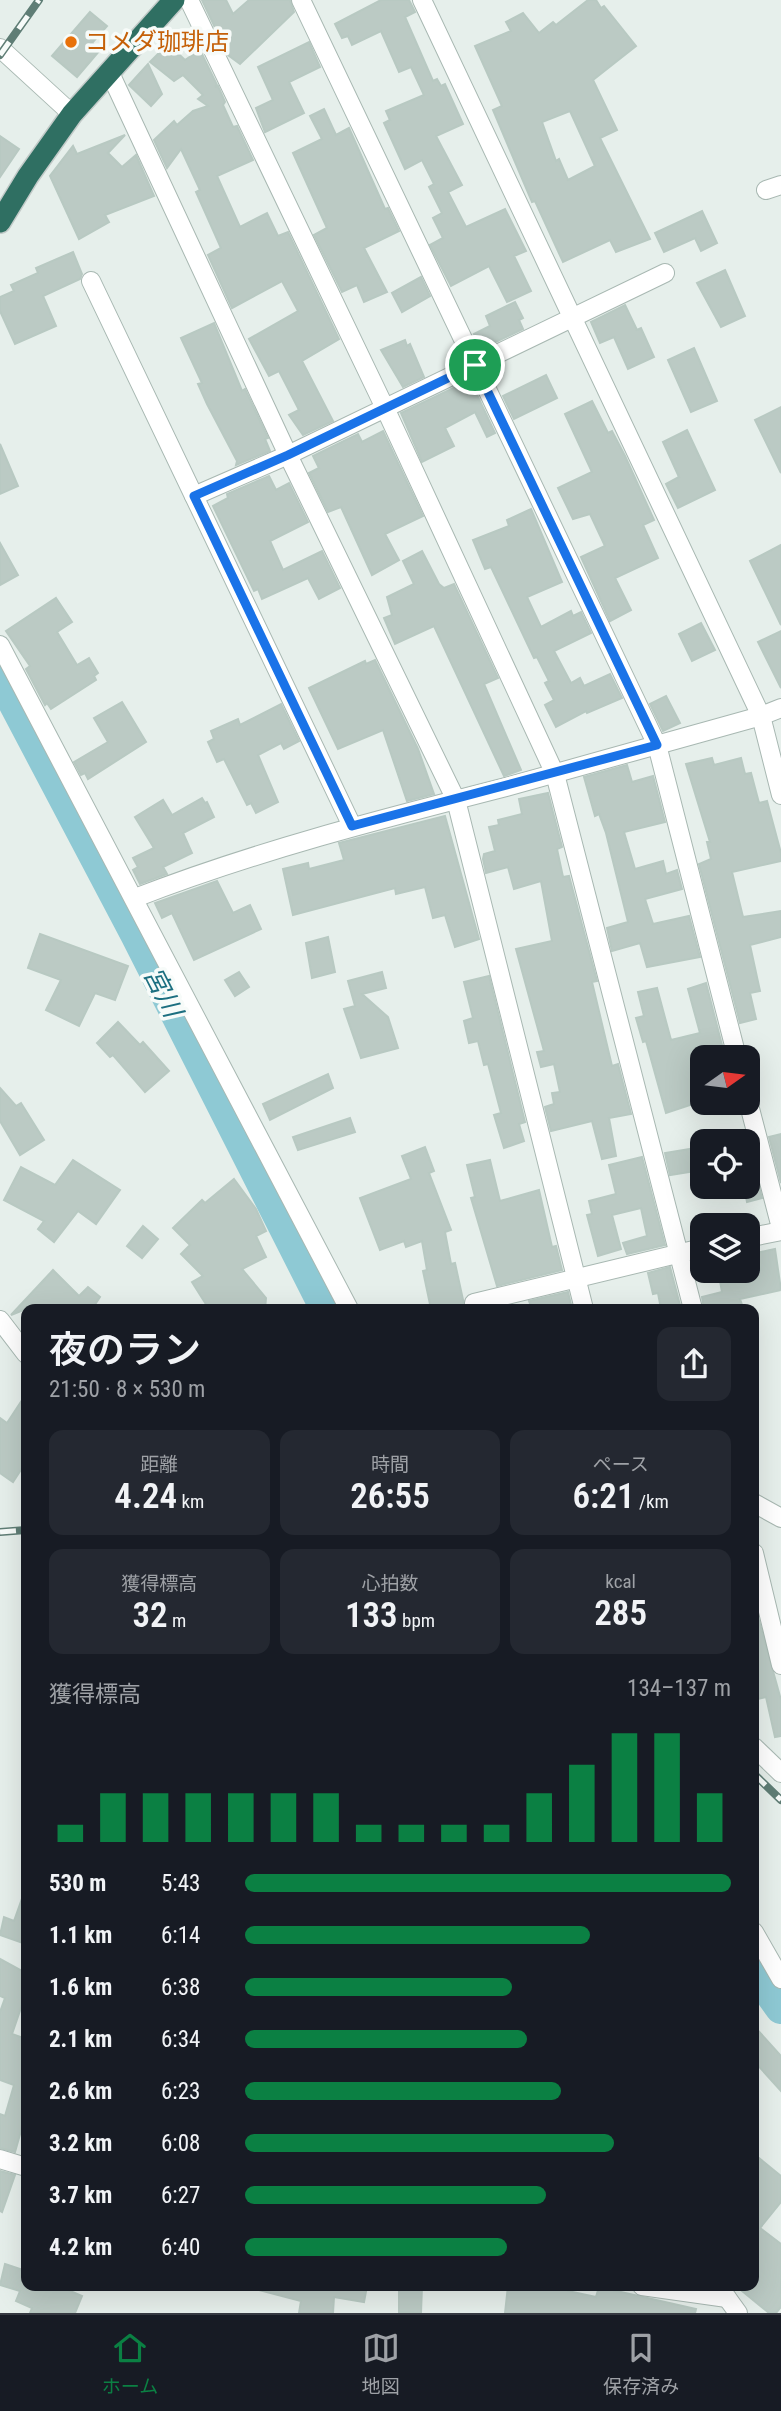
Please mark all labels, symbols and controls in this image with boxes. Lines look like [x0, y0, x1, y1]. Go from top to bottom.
place label: コメダ珈琲店 [85, 28, 229, 56]
marker: コメダ珈琲店 [63, 34, 79, 50]
pin [445, 335, 505, 395]
icon: arrive [456, 346, 494, 384]
water label: 宮川 [138, 962, 190, 1025]
north arrow [690, 1045, 760, 1115]
map controls [690, 1045, 760, 1283]
button: locate [690, 1129, 760, 1199]
button: layers [690, 1213, 760, 1283]
button: share [657, 1327, 731, 1401]
text: 夜のラン [49, 1328, 201, 1372]
text: 21:50 · 8 × 530 m [49, 1376, 205, 1403]
text: 距離 [140, 1453, 178, 1476]
text: 時間 [371, 1453, 409, 1476]
text: ペース [593, 1453, 649, 1476]
text: 4.24 [114, 1476, 177, 1517]
text: 26:55 [350, 1476, 430, 1517]
text: 6:21 [572, 1476, 635, 1517]
text: km [177, 1490, 204, 1513]
text: /km [635, 1490, 669, 1513]
text: kcal [605, 1570, 636, 1593]
text: 獲得標高 [121, 1572, 197, 1595]
text: 心拍数 [361, 1572, 419, 1595]
text: 285 [594, 1593, 647, 1634]
text: 32 [132, 1595, 168, 1636]
text: 133 [345, 1595, 398, 1636]
text: m [168, 1609, 186, 1632]
text: bpm [398, 1609, 435, 1632]
text: 134–137 m [627, 1675, 731, 1702]
text: 獲得標高 [49, 1681, 141, 1708]
text: 530 m [49, 1870, 106, 1897]
text: 5:43 [161, 1870, 200, 1897]
text: 1.1 km [49, 1922, 112, 1949]
text: 6:14 [161, 1922, 200, 1949]
text: 1.6 km [49, 1974, 112, 2001]
text: 6:38 [161, 1974, 200, 2001]
text: 2.1 km [49, 2026, 112, 2053]
text: 6:34 [161, 2026, 200, 2053]
text: 2.6 km [49, 2078, 112, 2105]
text: 6:23 [161, 2078, 200, 2105]
text: 3.2 km [49, 2130, 112, 2157]
text: 6:08 [161, 2130, 200, 2157]
text: 3.7 km [49, 2182, 112, 2209]
text: 6:27 [161, 2182, 200, 2209]
text: 4.2 km [49, 2234, 112, 2261]
text: 6:40 [161, 2234, 200, 2261]
tab: ホーム [102, 2329, 158, 2398]
tab: 地図 [362, 2329, 400, 2398]
tab: 保存済み [603, 2329, 679, 2398]

